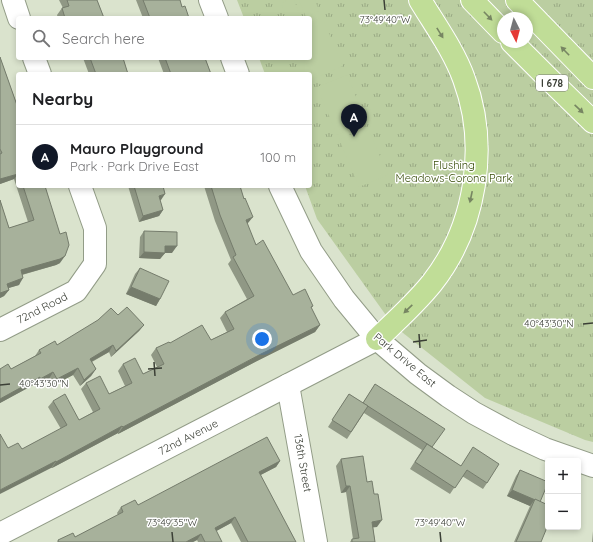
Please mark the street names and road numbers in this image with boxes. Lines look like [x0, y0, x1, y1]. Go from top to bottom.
road number: I 678 [536, 75, 568, 91]
street label: 72nd Road [14, 289, 70, 327]
street label: Park Drive East [371, 330, 439, 390]
street label: 72nd Avenue [156, 416, 220, 458]
street label: 136th Street [291, 433, 315, 493]

